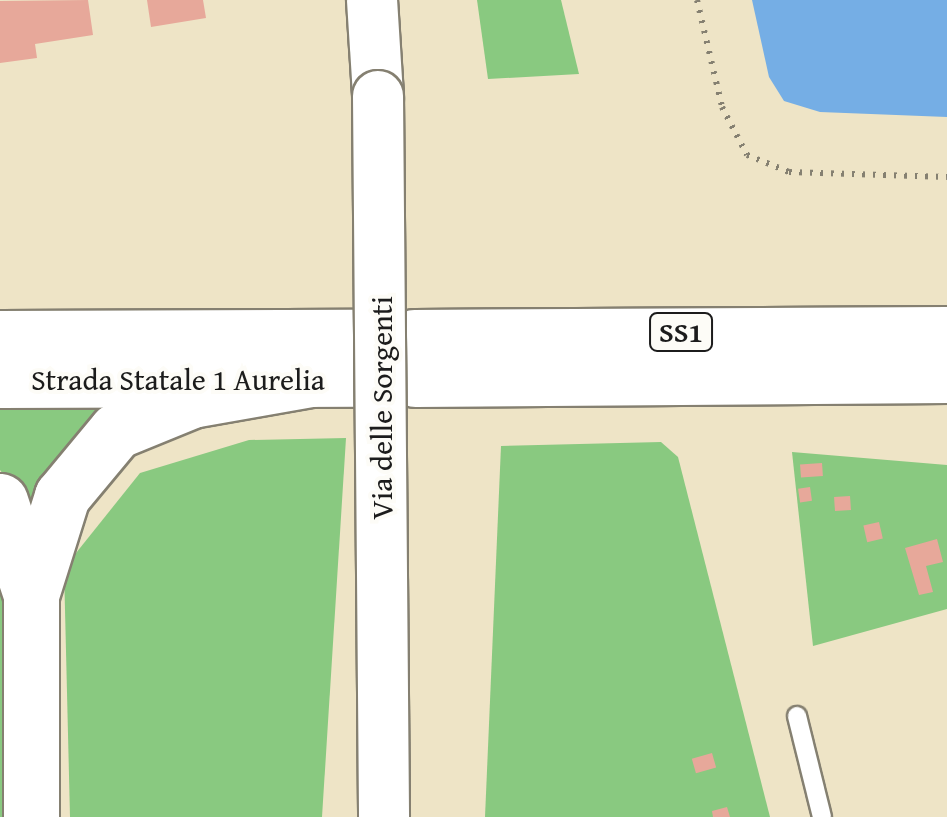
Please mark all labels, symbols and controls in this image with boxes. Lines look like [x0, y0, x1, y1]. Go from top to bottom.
street label: Via delle Sorgenti [363, 296, 399, 520]
road number: SS1 [648, 309, 714, 355]
street label: Strada Statale 1 Aurelia [31, 361, 325, 397]

